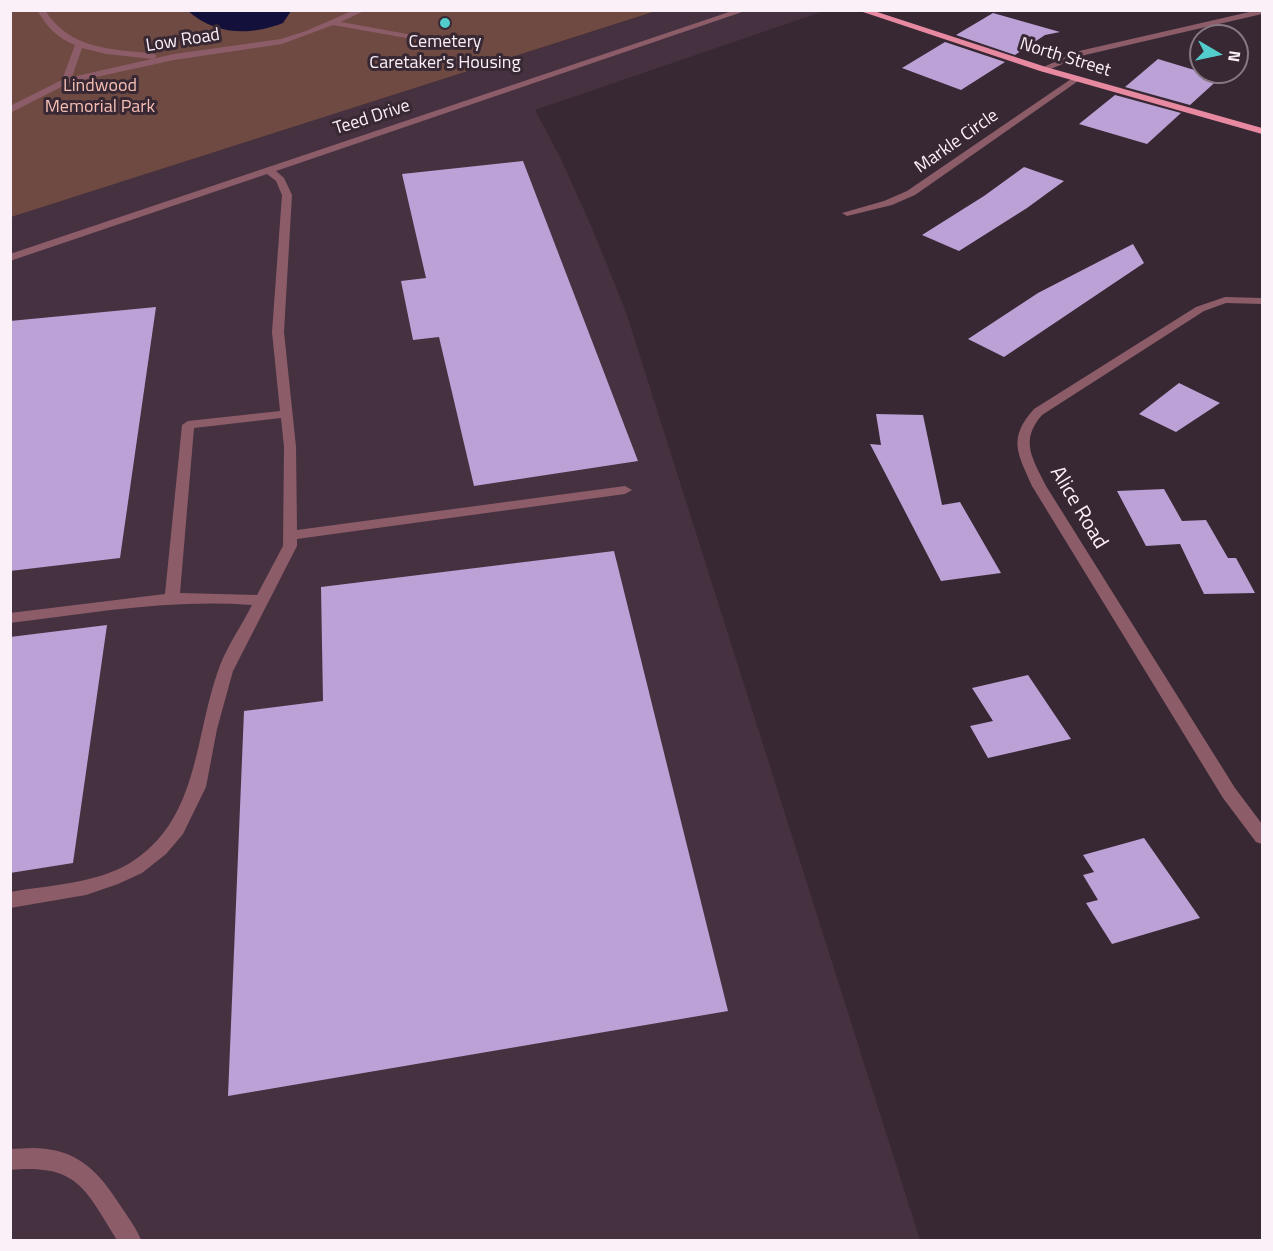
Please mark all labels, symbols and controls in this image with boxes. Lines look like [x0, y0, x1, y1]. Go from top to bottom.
marker: Cemetery Caretaker's Housing [438, 16, 452, 30]
street label: Low Road [144, 24, 222, 58]
north arrow [1189, 24, 1249, 84]
place label: Cemetery Caretaker's Housing [369, 32, 521, 74]
street label: North Street [1017, 34, 1113, 82]
text: N [1222, 49, 1248, 64]
park label: Lindwood Memorial Park [45, 76, 155, 118]
street label: Teed Drive [331, 96, 413, 140]
street label: Markle Circle [911, 105, 1003, 179]
street label: Alice Road [1044, 462, 1112, 554]

